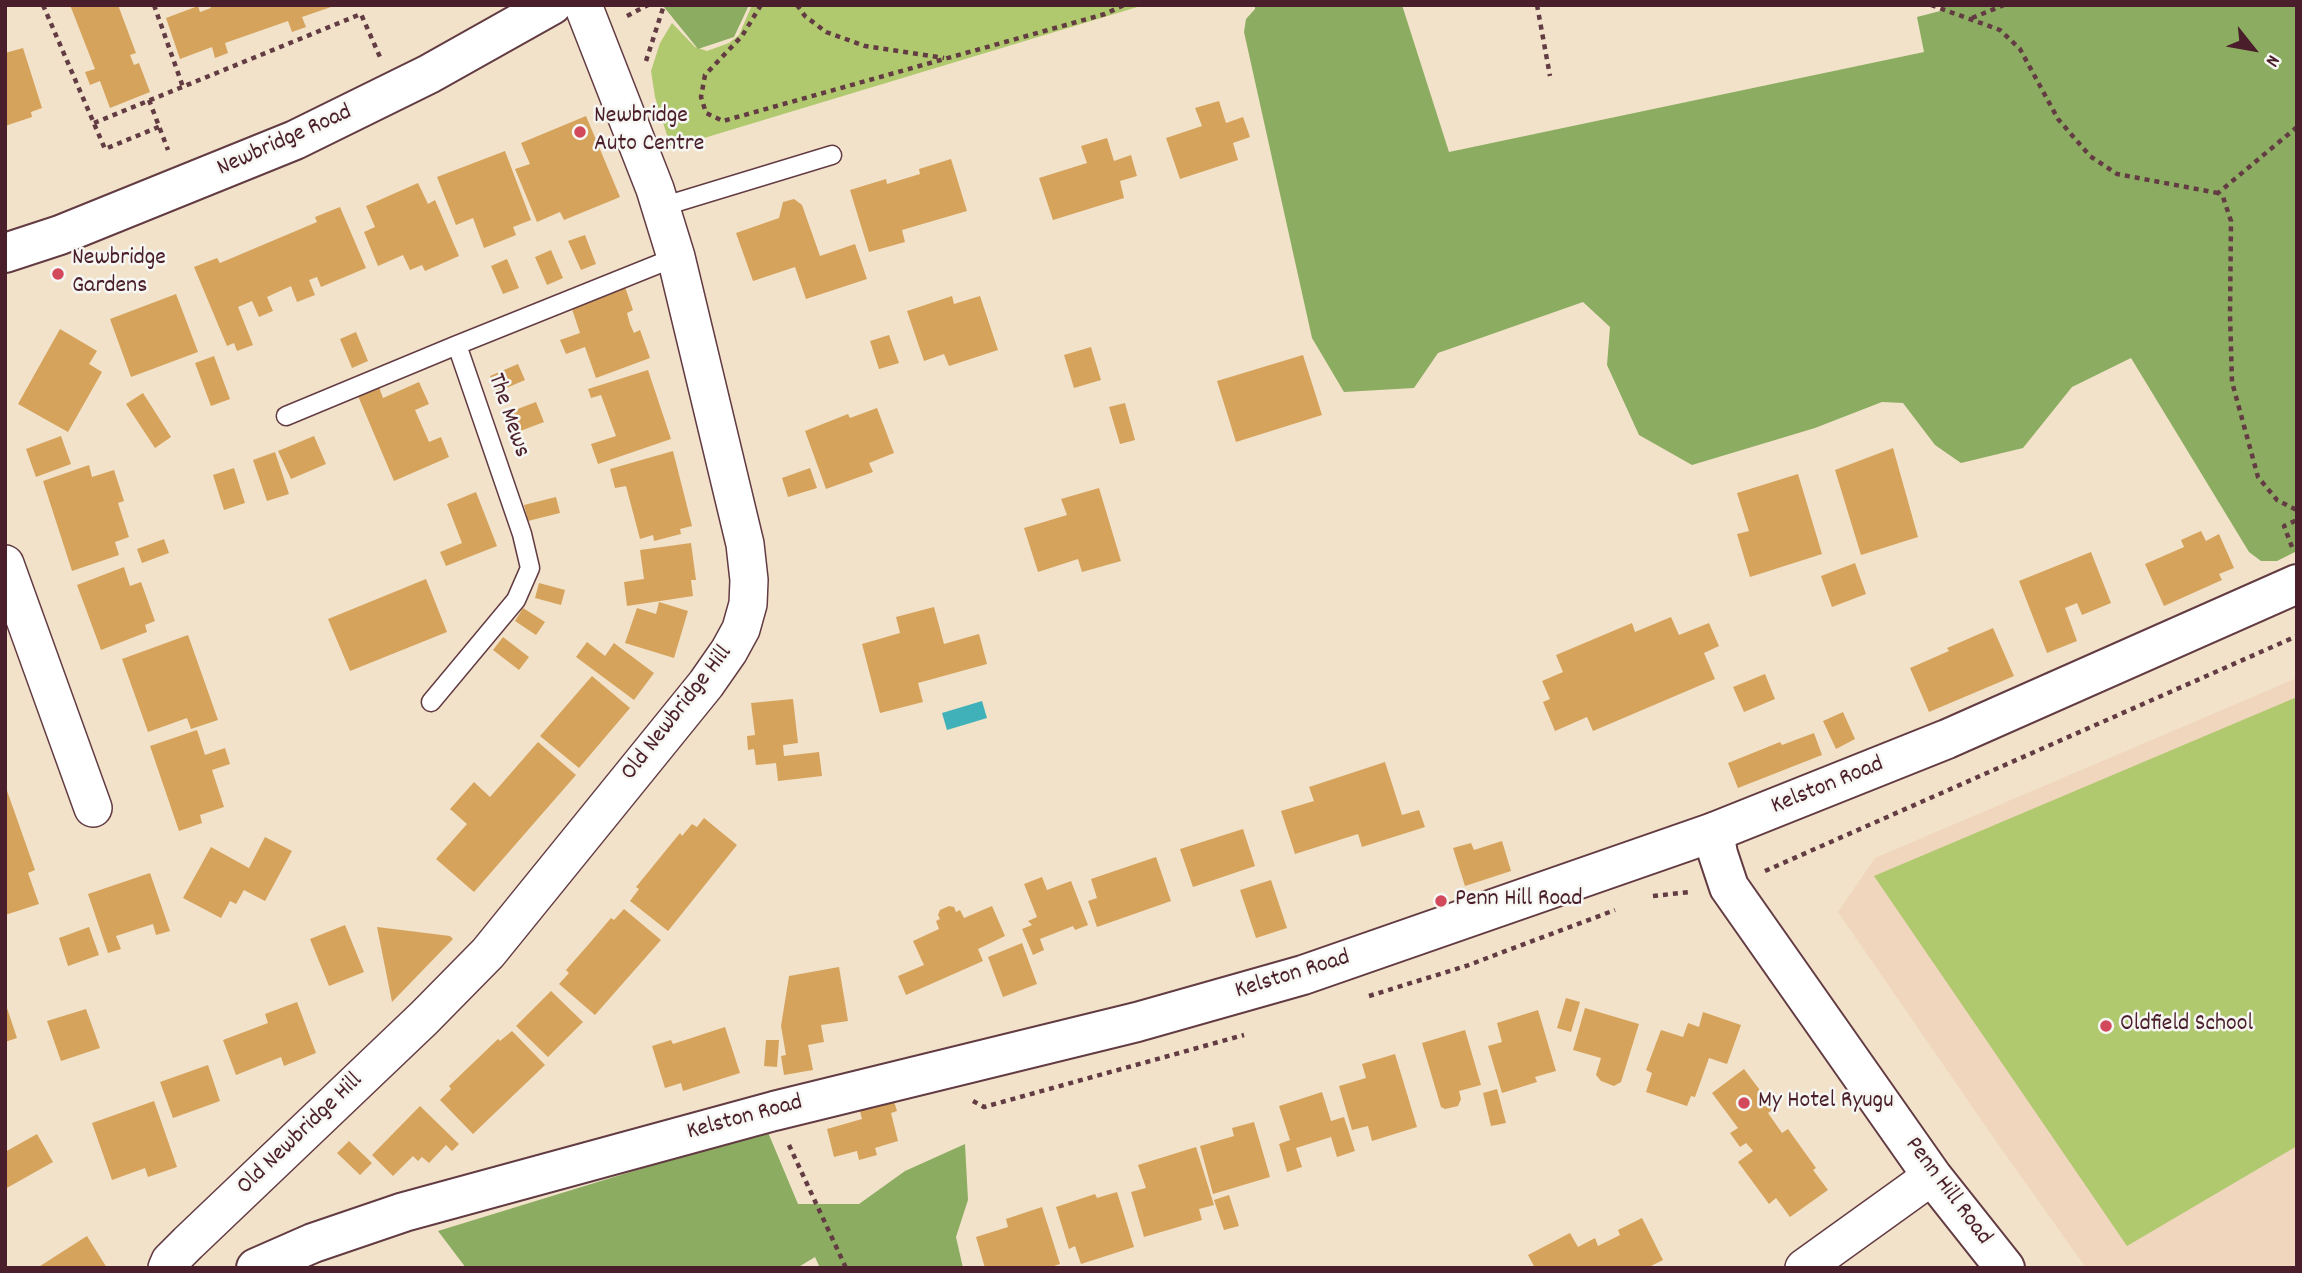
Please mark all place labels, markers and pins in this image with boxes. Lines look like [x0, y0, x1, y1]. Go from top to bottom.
place label: Newbridge Auto Centre [594, 104, 704, 160]
marker: Newbridge Auto Centre [572, 124, 588, 140]
place label: Newbridge Gardens [72, 246, 166, 302]
marker: Newbridge Gardens [50, 266, 66, 282]
place label: Penn Hill Road [1455, 887, 1583, 915]
marker: Penn Hill Road [1433, 893, 1449, 909]
place label: Oldfield School [2120, 1012, 2253, 1040]
marker: Oldfield School [2098, 1018, 2114, 1034]
place label: My Hotel Ryugu [1758, 1089, 1893, 1117]
marker: My Hotel Ryugu [1736, 1095, 1752, 1111]

